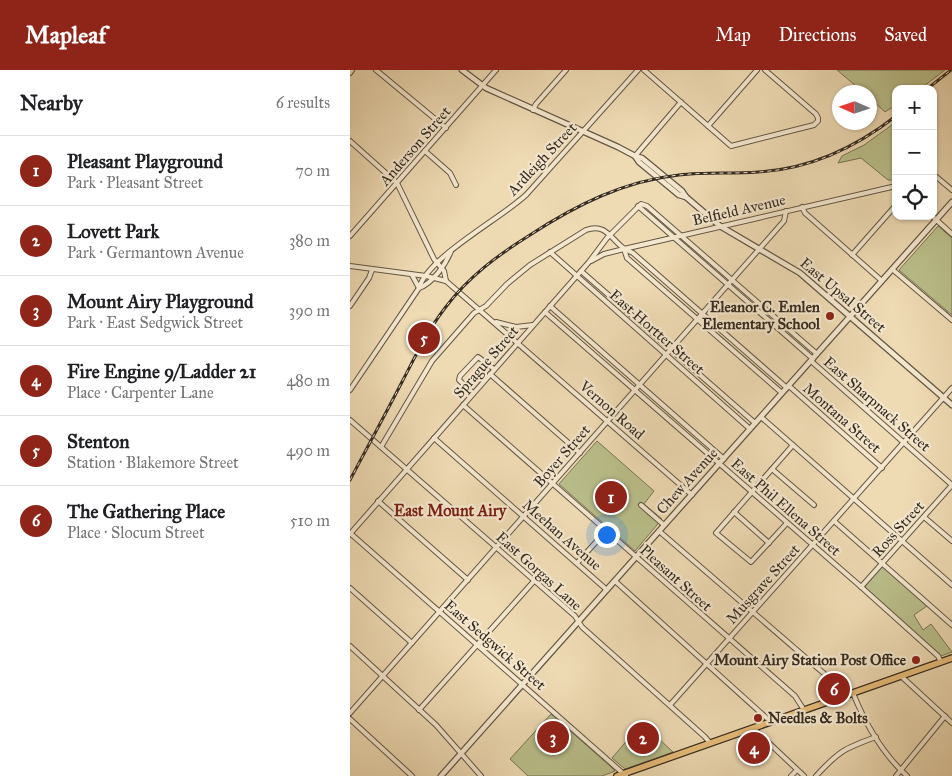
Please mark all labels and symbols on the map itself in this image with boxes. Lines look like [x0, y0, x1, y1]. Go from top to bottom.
north arrow [832, 85, 877, 130]
street label: Anderson Street [375, 102, 455, 190]
street label: Ardleigh Street [503, 118, 581, 200]
street label: Belfield Avenue [691, 191, 787, 229]
street label: East Upsal Street [796, 254, 890, 337]
street label: East Hortter Street [606, 286, 709, 379]
place label: Eleanor C. Emlen Elementary School [702, 298, 821, 334]
marker: Eleanor C. Emlen Elementary School [824, 310, 836, 322]
pin: 5 [408, 319, 440, 357]
street label: Sprague Street [450, 322, 523, 402]
street label: East Sharpnack Street [820, 353, 935, 456]
street label: Vernon Road [575, 376, 649, 443]
street label: Montana Street [799, 379, 885, 457]
street label: Boyer Street [530, 421, 594, 491]
street label: Chew Avenue [653, 444, 721, 518]
street label: East Phil Ellena Street [727, 454, 845, 560]
pin: 1 [595, 478, 627, 516]
street label: Meehan Avenue [519, 496, 605, 574]
street label: Ross Street [868, 497, 928, 561]
district label: East Mount Airy [394, 501, 508, 521]
your location [594, 522, 620, 548]
street label: East Gorgas Lane [492, 528, 586, 614]
street label: Musgrave Street [722, 540, 804, 628]
street label: Pleasant Street [636, 541, 716, 616]
street label: East Sedgwick Street [441, 596, 550, 694]
place label: Mount Airy Station Post Office [714, 651, 907, 670]
marker: Mount Airy Station Post Office [910, 654, 922, 666]
pin: 6 [818, 670, 850, 708]
place label: Needles & Bolts [768, 709, 868, 727]
marker: Needles & Bolts [752, 712, 764, 724]
pin: 3 [537, 718, 569, 756]
pin: 2 [627, 719, 659, 757]
pin: 4 [738, 729, 770, 767]

